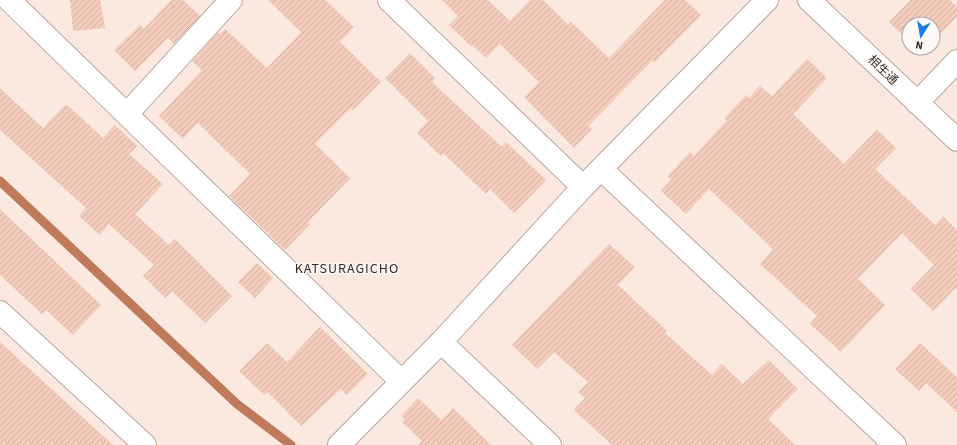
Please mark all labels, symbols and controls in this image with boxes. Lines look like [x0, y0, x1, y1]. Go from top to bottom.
north arrow [901, 16, 941, 56]
text: N [914, 37, 924, 53]
street label: 相生通 [864, 52, 902, 89]
district label: KATSURAGICHO [295, 259, 399, 279]

